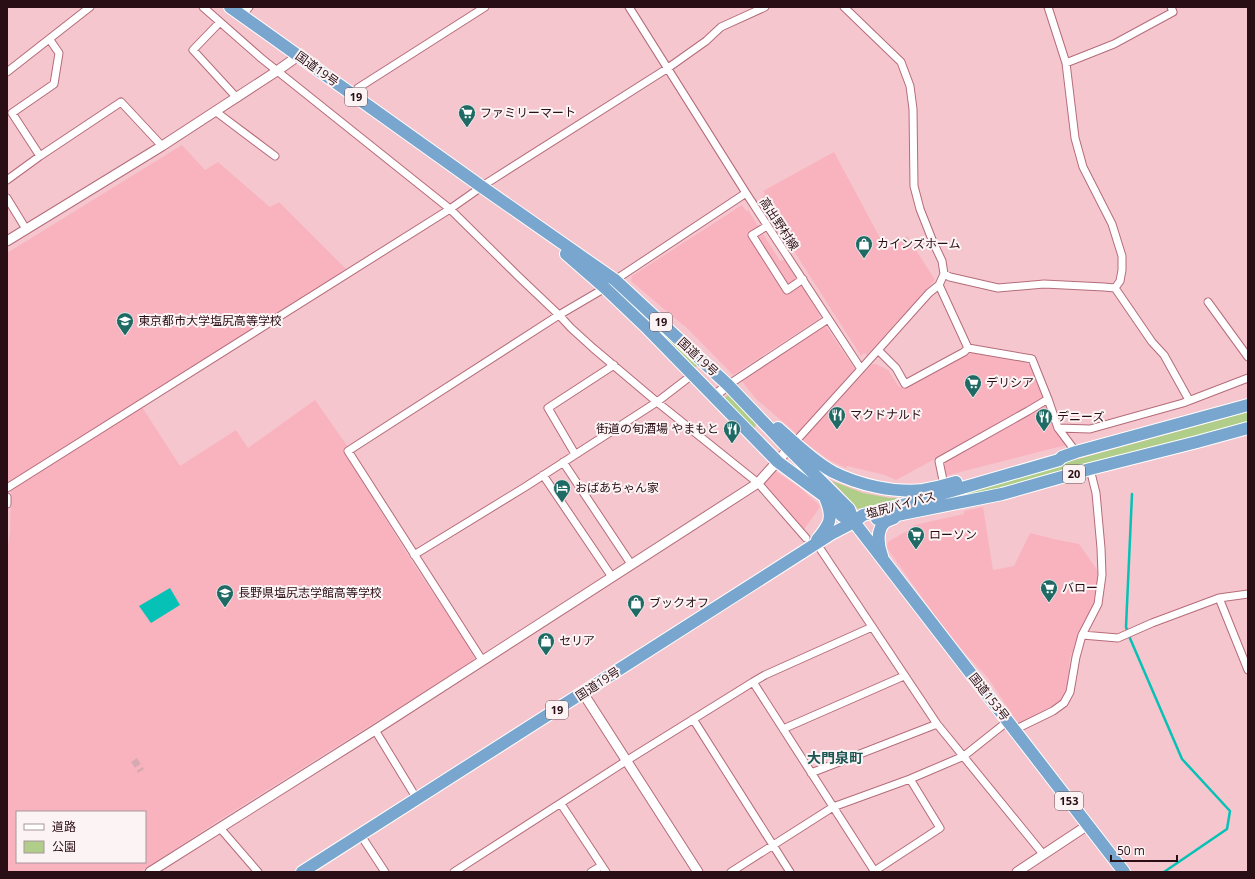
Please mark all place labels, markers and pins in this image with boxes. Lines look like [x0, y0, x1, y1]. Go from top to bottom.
supermarket icon: ファミリーマート [457, 103, 477, 128]
place label: ファミリーマート [480, 104, 576, 121]
shop icon: カインズホーム [854, 234, 874, 259]
place label: カインズホーム [877, 235, 960, 252]
school or university icon: 東京都市大学塩尻高等学校 [115, 311, 135, 336]
place label: 東京都市大学塩尻高等学校 [138, 312, 282, 329]
supermarket icon: デリシア [963, 373, 983, 398]
place label: デリシア [986, 374, 1034, 391]
restaurant icon: マクドナルド [827, 405, 847, 430]
place label: マクドナルド [850, 406, 922, 423]
restaurant icon: デニーズ [1034, 407, 1054, 432]
place label: デニーズ [1057, 408, 1104, 425]
restaurant icon: 街道の旬酒場 やまもと [722, 419, 742, 444]
place label: 街道の旬酒場 やまもと [596, 420, 719, 437]
hotel icon: おばあちゃん家 [552, 478, 572, 503]
place label: おばあちゃん家 [575, 479, 659, 496]
supermarket icon: ローソン [906, 525, 926, 550]
place label: ローソン [929, 526, 977, 543]
supermarket icon: バロー [1039, 578, 1059, 603]
place label: バロー [1062, 579, 1098, 596]
school or university icon: 長野県塩尻志学館高等学校 [215, 583, 235, 608]
place label: 長野県塩尻志学館高等学校 [238, 584, 382, 601]
shop icon: ブックオフ [626, 593, 646, 618]
place label: ブックオフ [649, 594, 709, 611]
shop icon: セリア [536, 631, 556, 656]
place label: セリア [559, 632, 595, 649]

